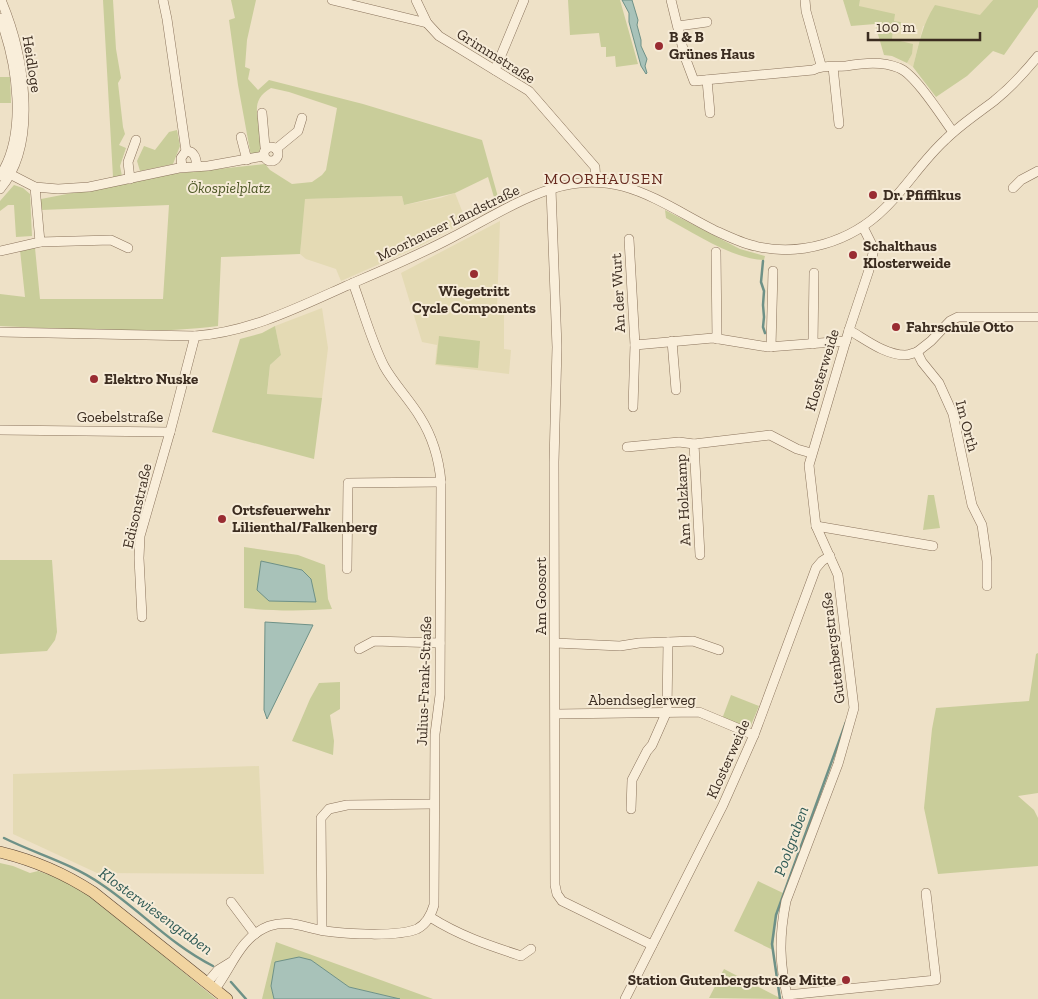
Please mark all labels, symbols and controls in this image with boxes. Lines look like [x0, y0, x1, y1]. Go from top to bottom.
scale bar [868, 10, 980, 42]
text: 100 m [876, 18, 915, 36]
street label: Grimmstraße [453, 25, 539, 87]
place label: B & B Grünes Haus [669, 28, 755, 63]
street label: Heidloge [19, 34, 45, 94]
marker: B & B Grünes Haus [653, 40, 665, 52]
district label: MOORHAUSEN [544, 169, 664, 188]
park label: Ökospielplatz [187, 179, 271, 197]
street label: Moorhauser Landstraße [374, 181, 522, 265]
place label: Dr. Pfiffikus [883, 186, 961, 204]
marker: Dr. Pfiffikus [867, 189, 879, 201]
place label: Schalthaus Klosterweide [863, 237, 951, 272]
marker: Schalthaus Klosterweide [847, 249, 859, 261]
street label: An der Wurt [607, 252, 629, 333]
marker: Wiegetritt Cycle Components [468, 268, 480, 280]
place label: Wiegetritt Cycle Components [412, 282, 536, 317]
place label: Fahrschule Otto [906, 318, 1014, 336]
marker: Fahrschule Otto [890, 321, 902, 333]
street label: Klosterweide [801, 327, 843, 413]
place label: Elektro Nuske [104, 370, 198, 388]
marker: Elektro Nuske [88, 373, 100, 385]
street label: Im Orth [952, 398, 983, 454]
street label: Goebelstraße [77, 408, 163, 426]
street label: Am Holzkamp [672, 454, 694, 546]
street label: Edisonstraße [118, 462, 156, 550]
place label: Ortsfeuerwehr Lilienthal/Falkenberg [232, 501, 378, 536]
marker: Ortsfeuerwehr Lilienthal/Falkenberg [216, 513, 228, 525]
street label: Am Goosort [532, 557, 550, 635]
street label: Gutenbergstraße [817, 591, 849, 705]
street label: Julius-Frank-Straße [413, 616, 435, 746]
street label: Abendseglerweg [588, 691, 696, 709]
street label: Klosterweide [703, 717, 753, 801]
water label: Poolgraben [770, 803, 812, 879]
water label: Klosterwiesengraben [95, 863, 217, 959]
place label: Station Gutenbergstraße Mitte [628, 971, 836, 989]
marker: Station Gutenbergstraße Mitte [840, 974, 852, 986]

